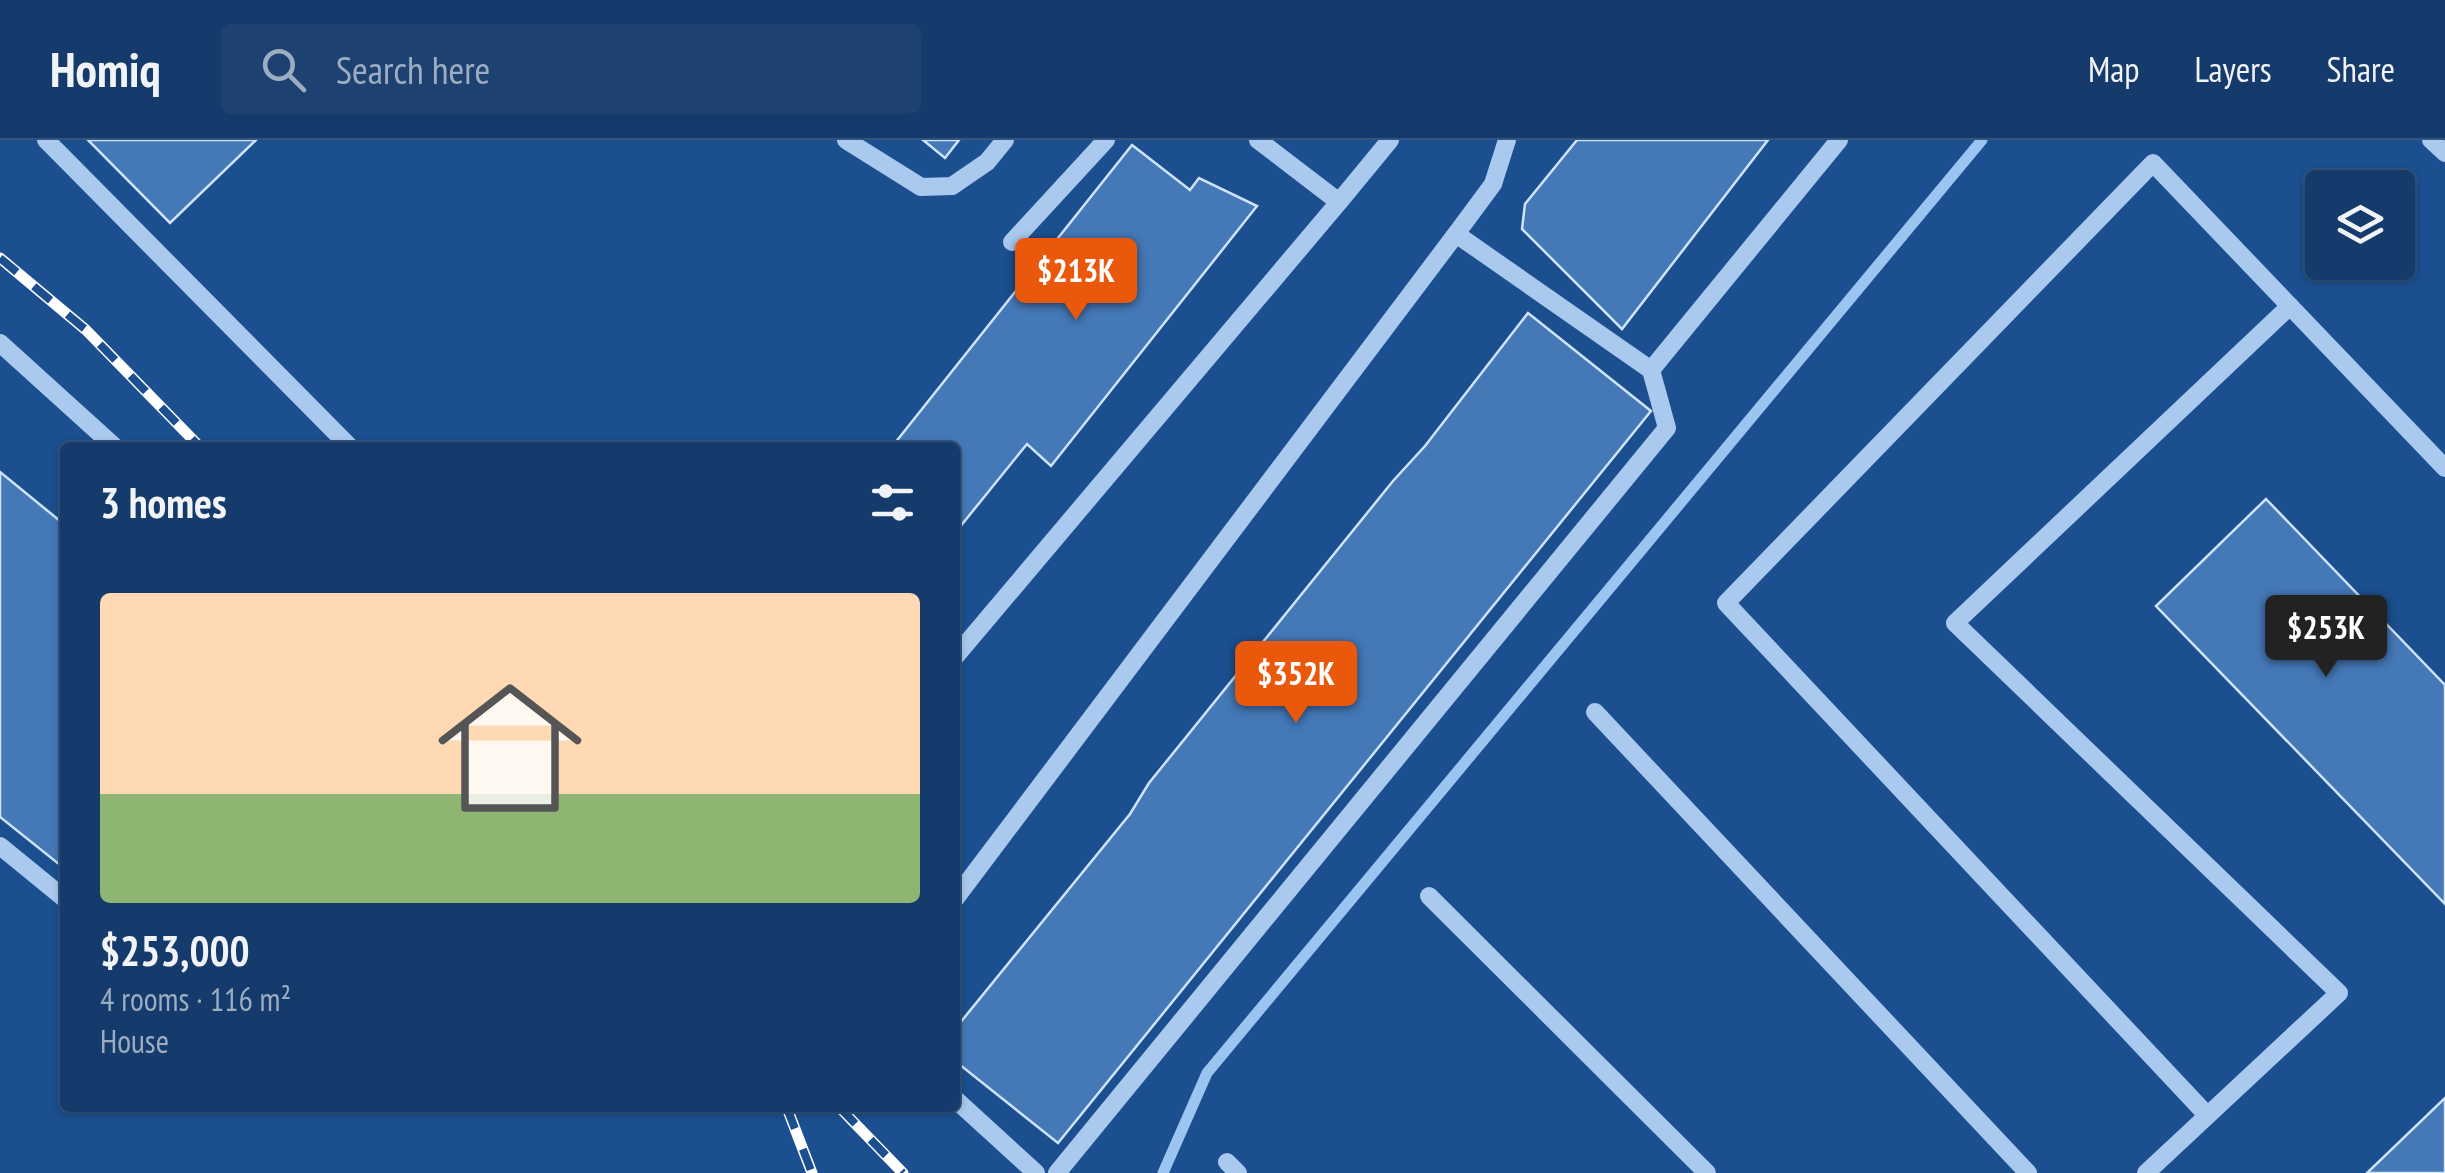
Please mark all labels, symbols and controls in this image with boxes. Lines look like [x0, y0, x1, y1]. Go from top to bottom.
search box [221, 24, 921, 114]
text: Homiq [50, 38, 161, 100]
icon: search [256, 42, 311, 97]
text: Search here [336, 45, 490, 94]
text: Map [2088, 46, 2139, 92]
text: Layers [2194, 46, 2272, 92]
text: Share [2327, 46, 2395, 92]
map controls [2305, 170, 2415, 280]
button: layers [2305, 170, 2415, 280]
pin: $213K [1006, 238, 1146, 323]
text: $213K [1037, 249, 1115, 291]
text: 3 homes [100, 475, 227, 530]
icon: filters [865, 475, 920, 530]
pin: $253K [2256, 595, 2396, 680]
text: $253K [2287, 606, 2365, 648]
pin: $352K [1226, 641, 1366, 726]
text: $352K [1257, 652, 1335, 694]
icon: home [420, 658, 600, 838]
text: $253,000 [100, 923, 250, 978]
text: 4 rooms · 116 m² [100, 978, 291, 1020]
text: House [100, 1020, 169, 1062]

